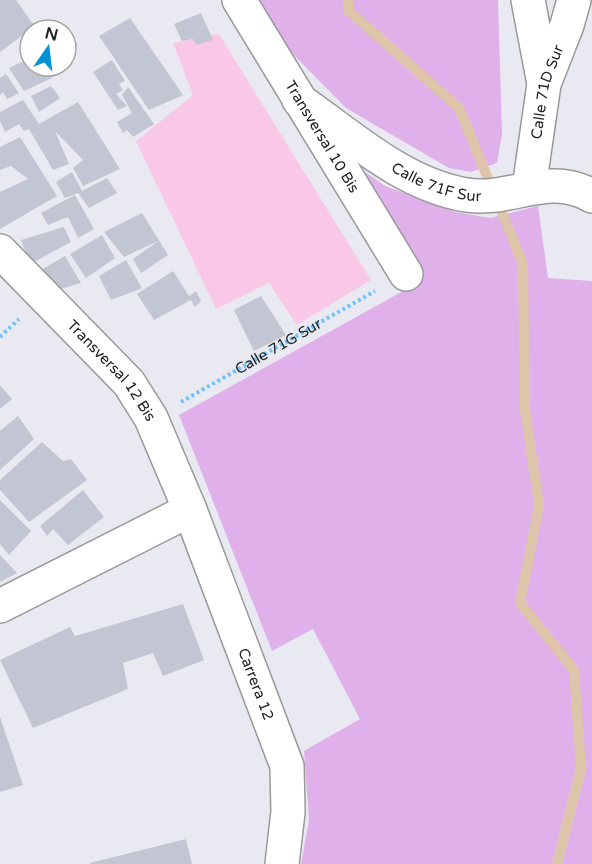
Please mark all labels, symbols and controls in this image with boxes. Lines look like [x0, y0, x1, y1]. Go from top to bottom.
north arrow [18, 18, 78, 78]
text: N [43, 23, 60, 46]
street label: Calle 71D Sur [527, 42, 567, 140]
street label: Transversal 10 Bis [281, 77, 363, 196]
street label: Calle 71F Sur [388, 158, 482, 205]
street label: Calle 71G Sur [232, 314, 325, 378]
street label: Transversal 12 Bis [63, 316, 160, 425]
street label: Carrera 12 [234, 646, 278, 723]

